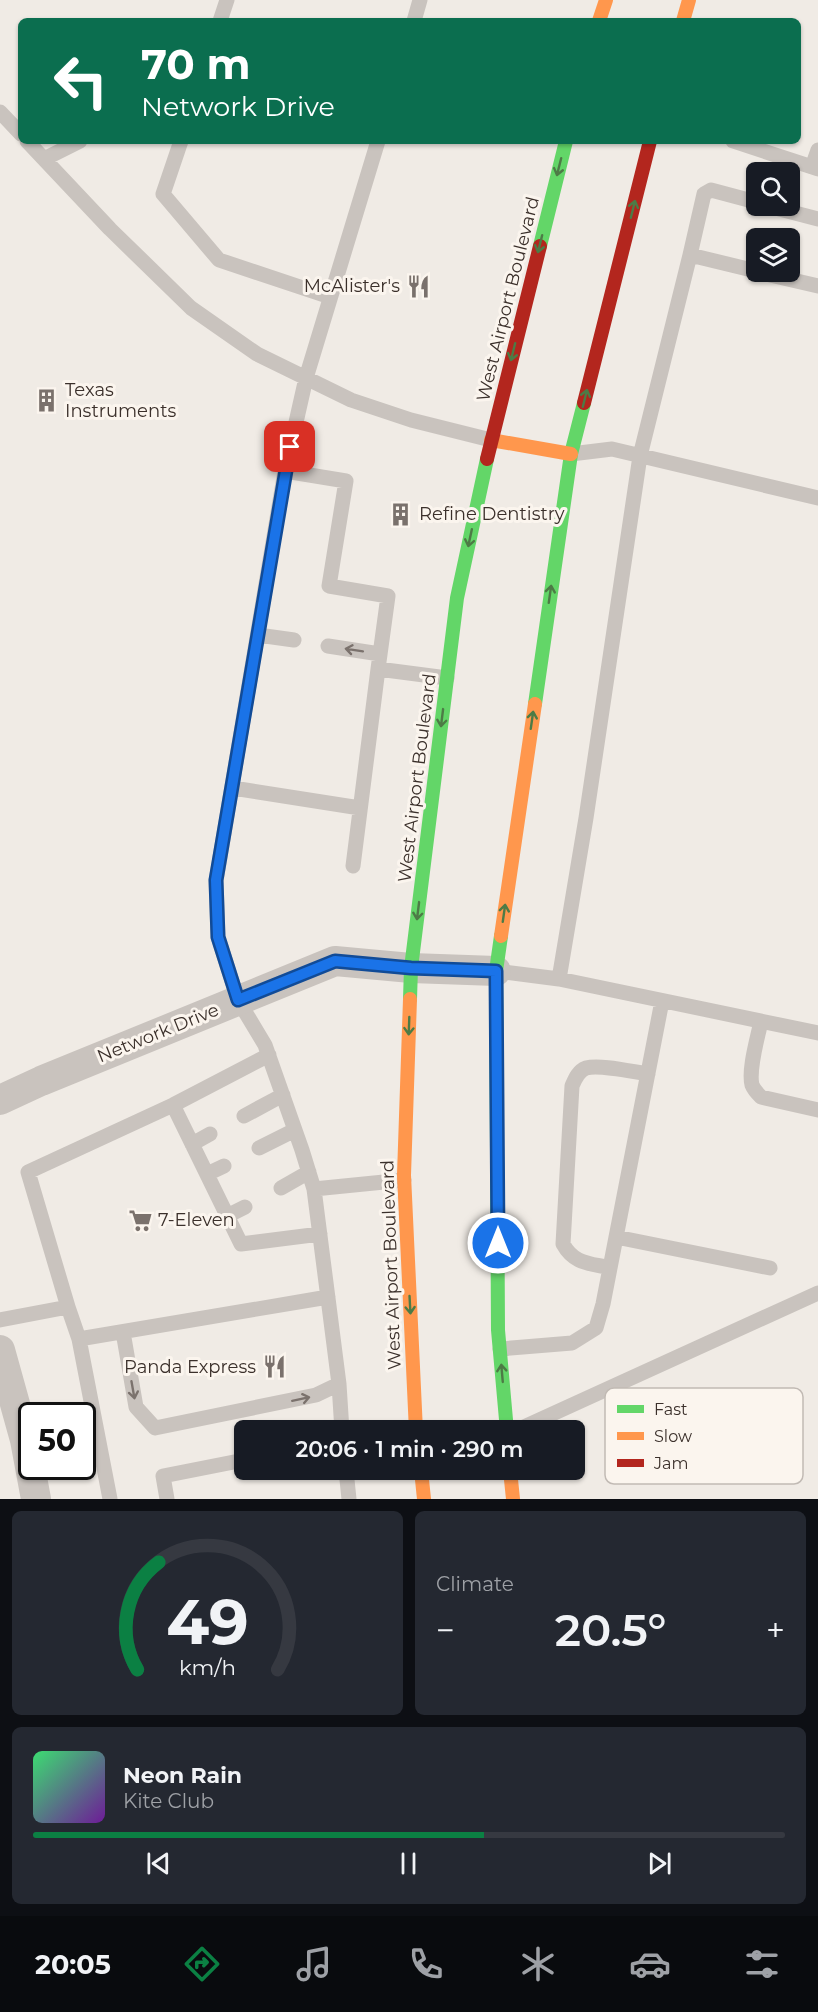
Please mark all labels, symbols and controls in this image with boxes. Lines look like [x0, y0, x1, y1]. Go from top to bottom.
text: 70 m [141, 38, 251, 90]
icon: left [42, 42, 120, 120]
text: Network Drive [141, 90, 335, 123]
one-way arrow [553, 157, 565, 176]
map controls [746, 162, 800, 282]
button: search [746, 162, 800, 216]
street label: West Airport Boulevard [472, 194, 544, 404]
one-way arrow [628, 199, 640, 218]
button: layers [746, 228, 800, 282]
one-way arrow [533, 234, 545, 253]
restaurant icon: McAlister's [405, 273, 431, 299]
place label: McAlister's [304, 275, 400, 297]
one-way arrow [507, 342, 519, 361]
place label: Texas Instruments [65, 379, 176, 422]
building icon: Texas Instruments [34, 387, 60, 413]
one-way arrow [580, 388, 592, 407]
pin [264, 421, 315, 472]
icon: arrive [273, 430, 306, 463]
building icon: Refine Dentistry [388, 501, 414, 527]
place label: Refine Dentistry [419, 503, 565, 525]
one-way arrow [464, 528, 475, 547]
one-way arrow [545, 585, 556, 604]
one-way arrow [344, 644, 364, 655]
street label: West Airport Boulevard [393, 672, 441, 884]
one-way arrow [436, 707, 447, 727]
one-way arrow [526, 710, 537, 730]
one-way arrow [412, 901, 423, 921]
one-way arrow [498, 903, 509, 923]
street label: Network Drive [94, 999, 222, 1067]
one-way arrow [403, 1016, 415, 1036]
street label: West Airport Boulevard [376, 1160, 406, 1370]
supermarket icon: 7-Eleven [127, 1207, 153, 1233]
place label: 7-Eleven [158, 1209, 235, 1231]
position arrow [466, 1211, 530, 1275]
one-way arrow [404, 1295, 415, 1315]
restaurant icon: Panda Express [261, 1354, 287, 1380]
place label: Panda Express [124, 1356, 256, 1378]
one-way arrow [496, 1363, 507, 1383]
one-way arrow [128, 1380, 139, 1399]
legend [605, 1388, 803, 1484]
one-way arrow [292, 1392, 311, 1404]
text: Fast [654, 1400, 688, 1419]
speed limit sign: 50 [18, 1402, 96, 1480]
text: Slow [654, 1427, 692, 1446]
text: 20:06 · 1 min · 290 m [295, 1436, 524, 1463]
text: Jam [653, 1454, 688, 1473]
text: Climate [436, 1572, 514, 1596]
text: 49 [166, 1584, 249, 1660]
text: 20.5° [555, 1602, 666, 1657]
text: − [436, 1610, 455, 1650]
text: + [766, 1610, 785, 1650]
text: km/h [179, 1654, 236, 1680]
text: Neon Rain [123, 1762, 242, 1789]
text: Kite Club [123, 1789, 214, 1813]
icon: previous [142, 1847, 175, 1880]
icon: pause [392, 1847, 425, 1880]
icon: next [643, 1847, 676, 1880]
icon: directions [181, 1943, 223, 1985]
icon: music [293, 1943, 335, 1985]
icon: phone [405, 1943, 447, 1985]
icon: climate [517, 1943, 559, 1985]
icon: car [629, 1943, 671, 1985]
icon: filters [741, 1943, 783, 1985]
text: 20:05 [35, 1948, 111, 1981]

